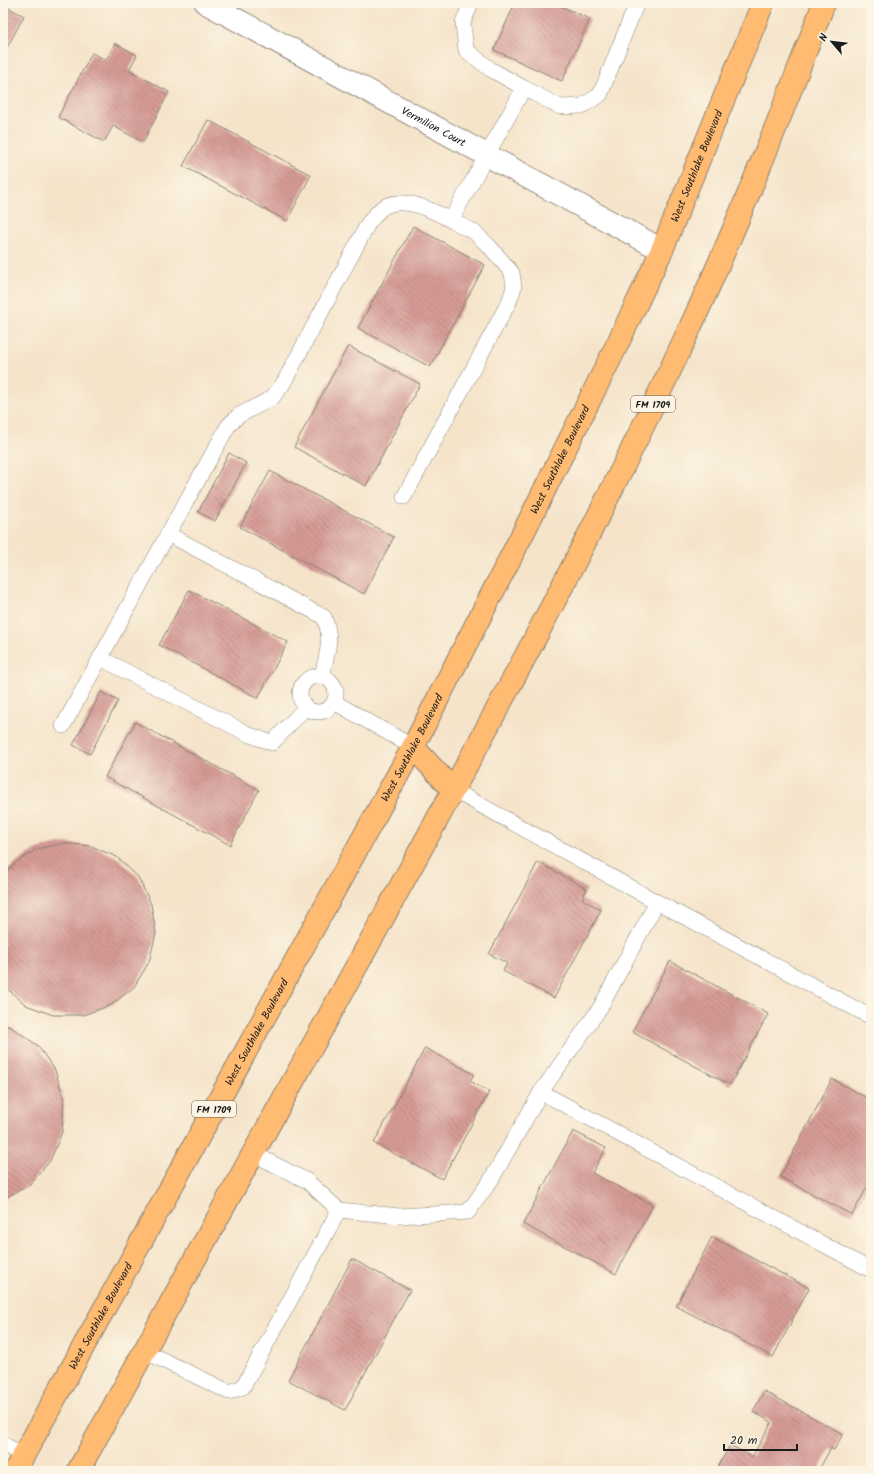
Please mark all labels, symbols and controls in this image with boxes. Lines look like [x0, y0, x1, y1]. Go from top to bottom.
north arrow [812, 22, 852, 62]
text: N [814, 30, 834, 45]
street label: Vermilion Court [398, 102, 470, 152]
street label: West Southlake Boulevard [666, 107, 728, 225]
road number: FM 1709 [631, 396, 675, 412]
street label: West Southlake Boulevard [526, 402, 596, 517]
street label: West Southlake Boulevard [377, 691, 449, 805]
street label: West Southlake Boulevard [221, 975, 294, 1089]
road number: FM 1709 [192, 1101, 236, 1117]
street label: West Southlake Boulevard [64, 1259, 138, 1373]
scale bar [724, 1426, 797, 1452]
text: 20 m [730, 1431, 758, 1450]

